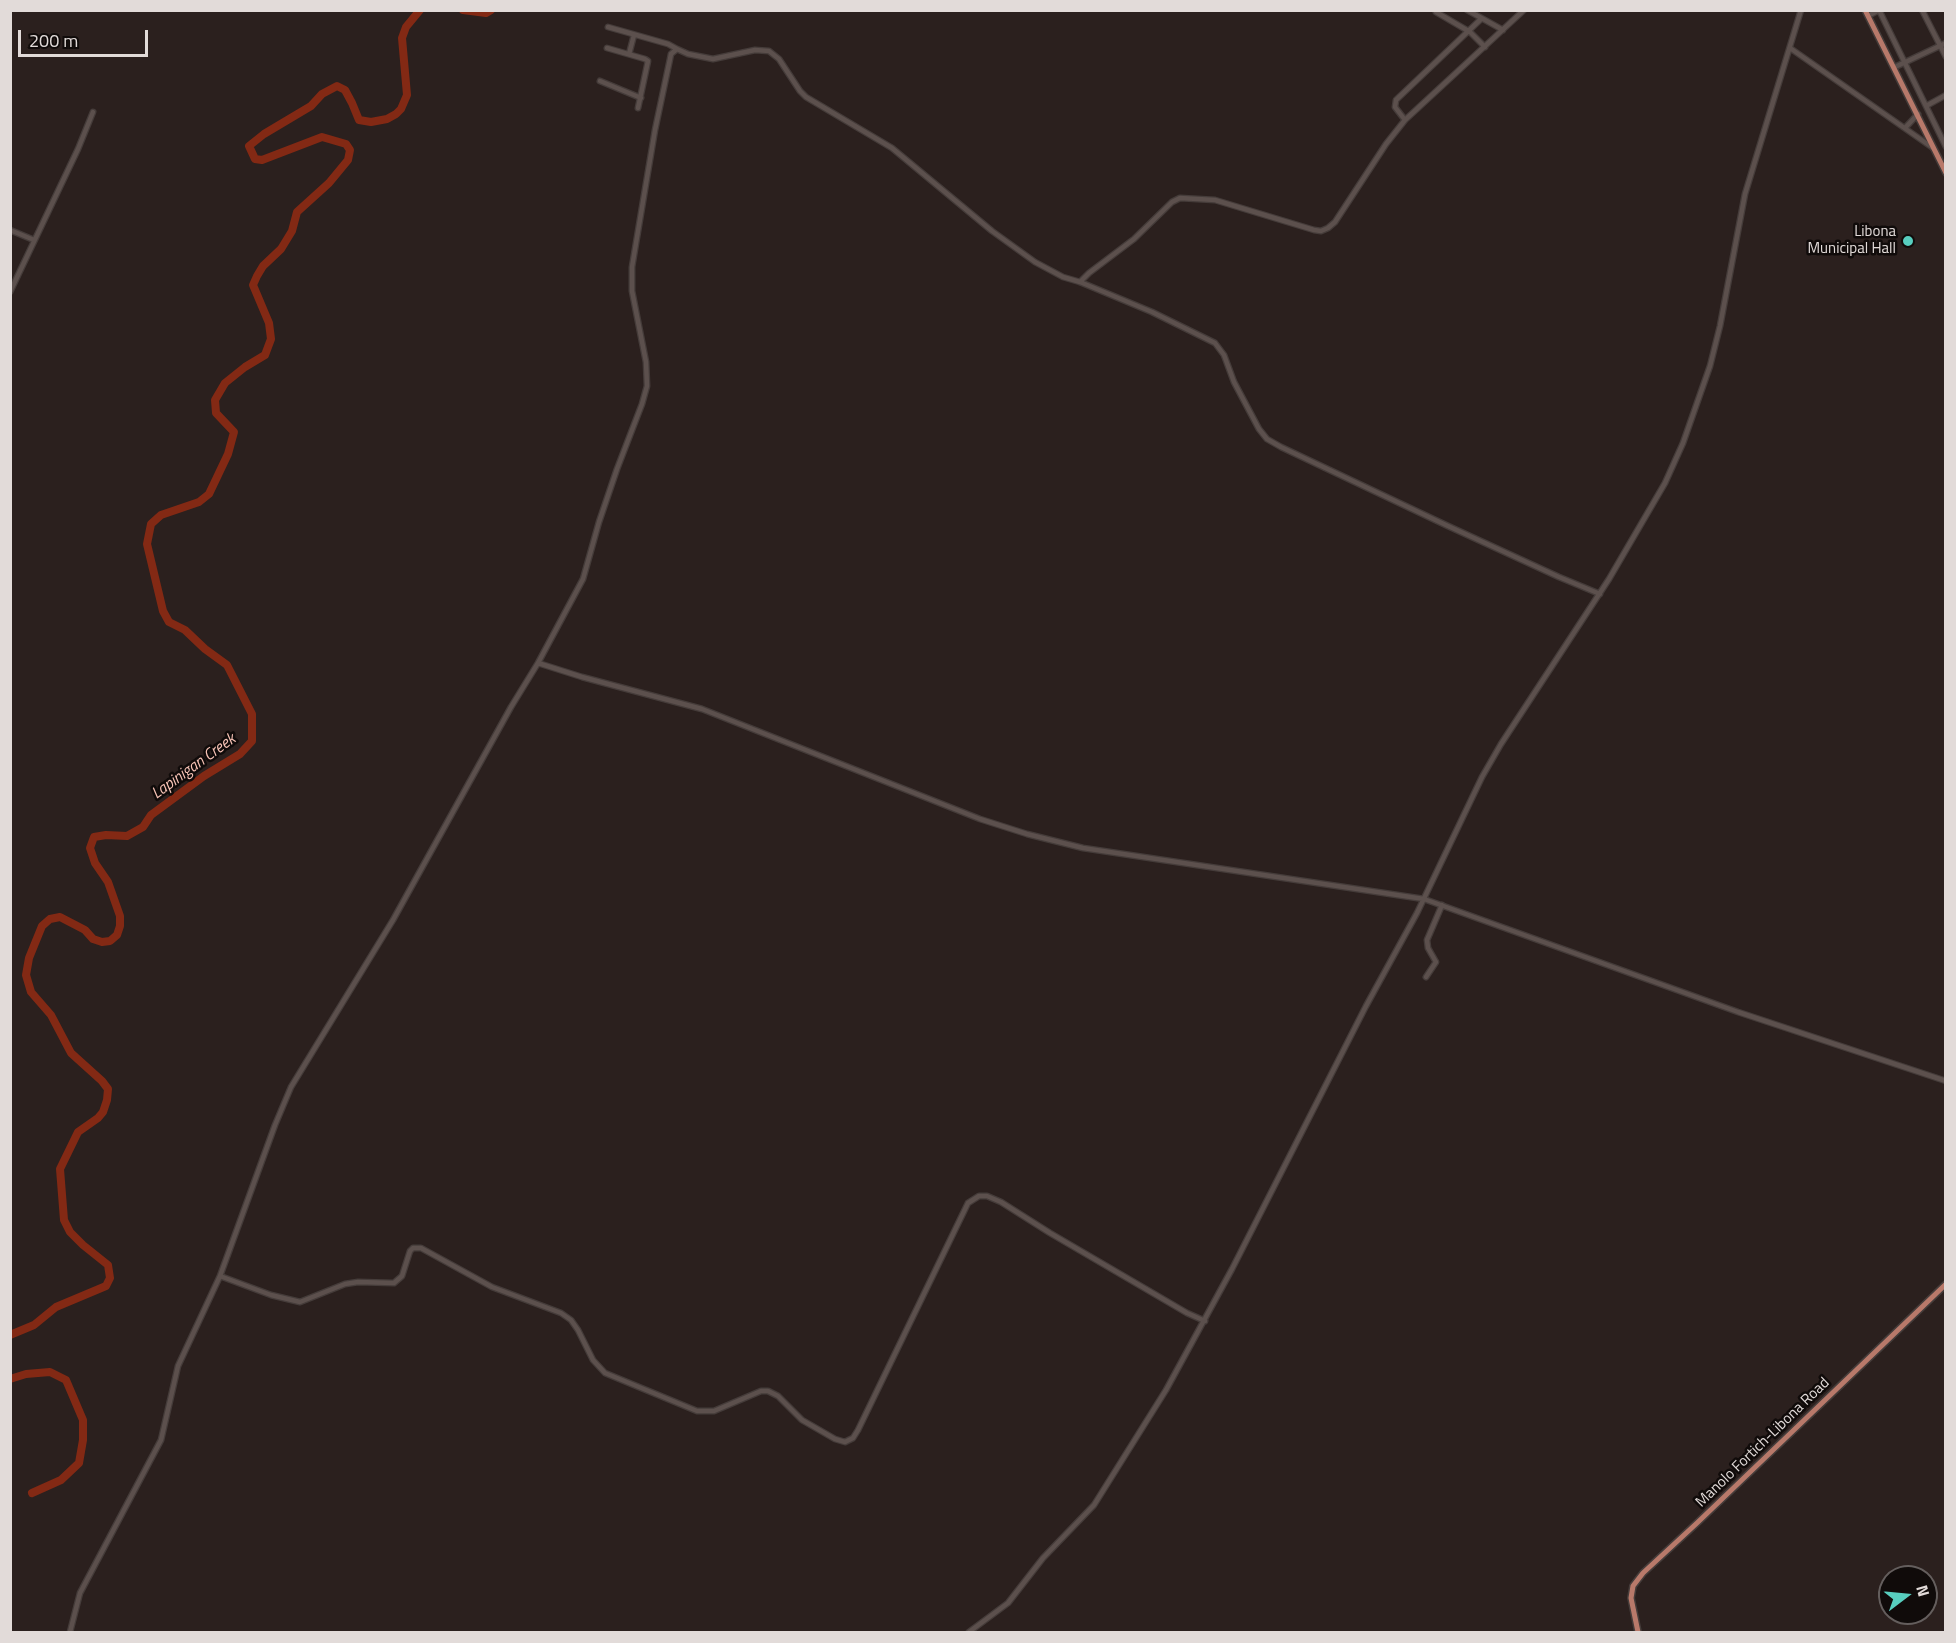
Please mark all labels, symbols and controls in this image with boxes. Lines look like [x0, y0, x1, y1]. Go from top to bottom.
scale bar [21, 18, 152, 56]
text: 200 m [29, 27, 78, 54]
place label: Libona Municipal Hall [1808, 223, 1896, 258]
marker: Libona Municipal Hall [1901, 234, 1915, 248]
water label: Lapinigan Creek [148, 730, 240, 804]
street label: Manolo Fortich-Libona Road [1692, 1374, 1834, 1512]
north arrow [1878, 1565, 1938, 1625]
text: N [1910, 1582, 1936, 1599]

